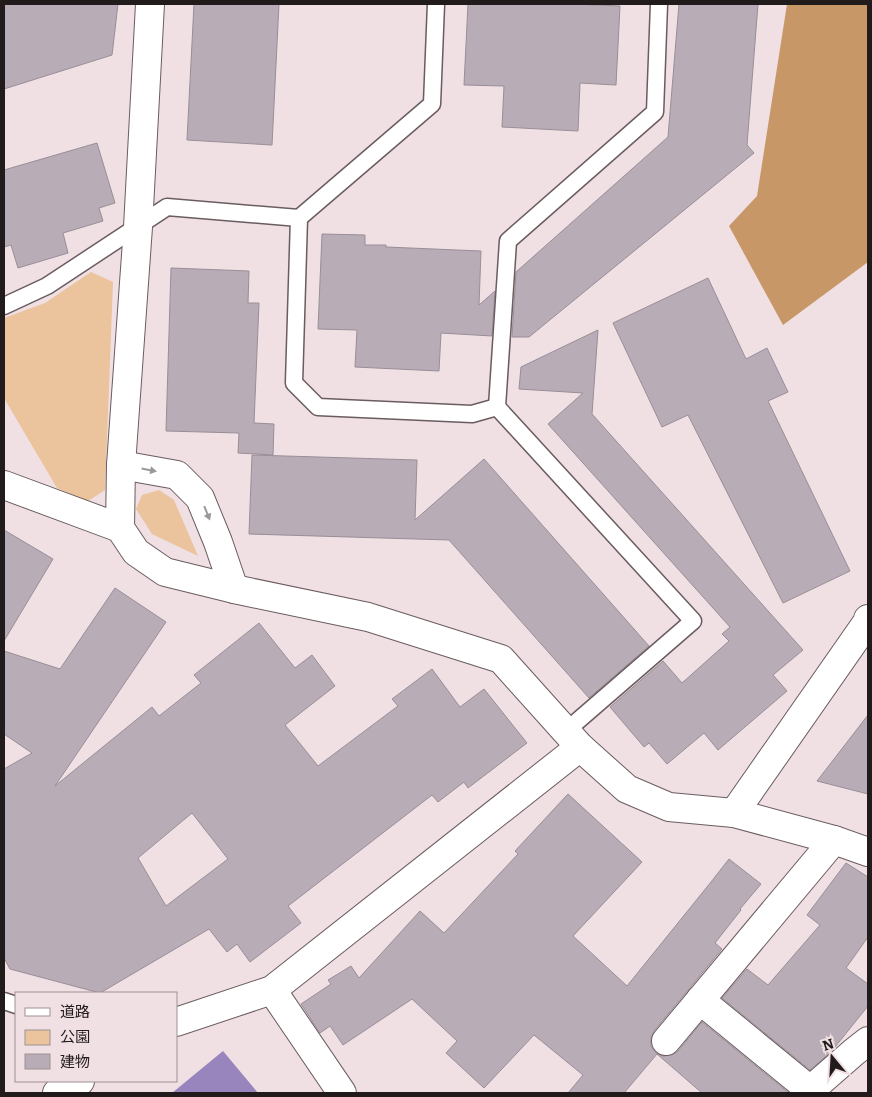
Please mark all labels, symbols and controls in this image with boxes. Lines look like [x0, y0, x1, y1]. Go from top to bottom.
one-way arrow [141, 466, 156, 474]
one-way arrow [203, 506, 211, 520]
legend [15, 992, 178, 1082]
text: 道路 [60, 1003, 90, 1021]
text: 公園 [60, 1028, 90, 1046]
north arrow [807, 1032, 857, 1082]
text: N [820, 1035, 836, 1055]
text: 建物 [60, 1053, 90, 1071]

